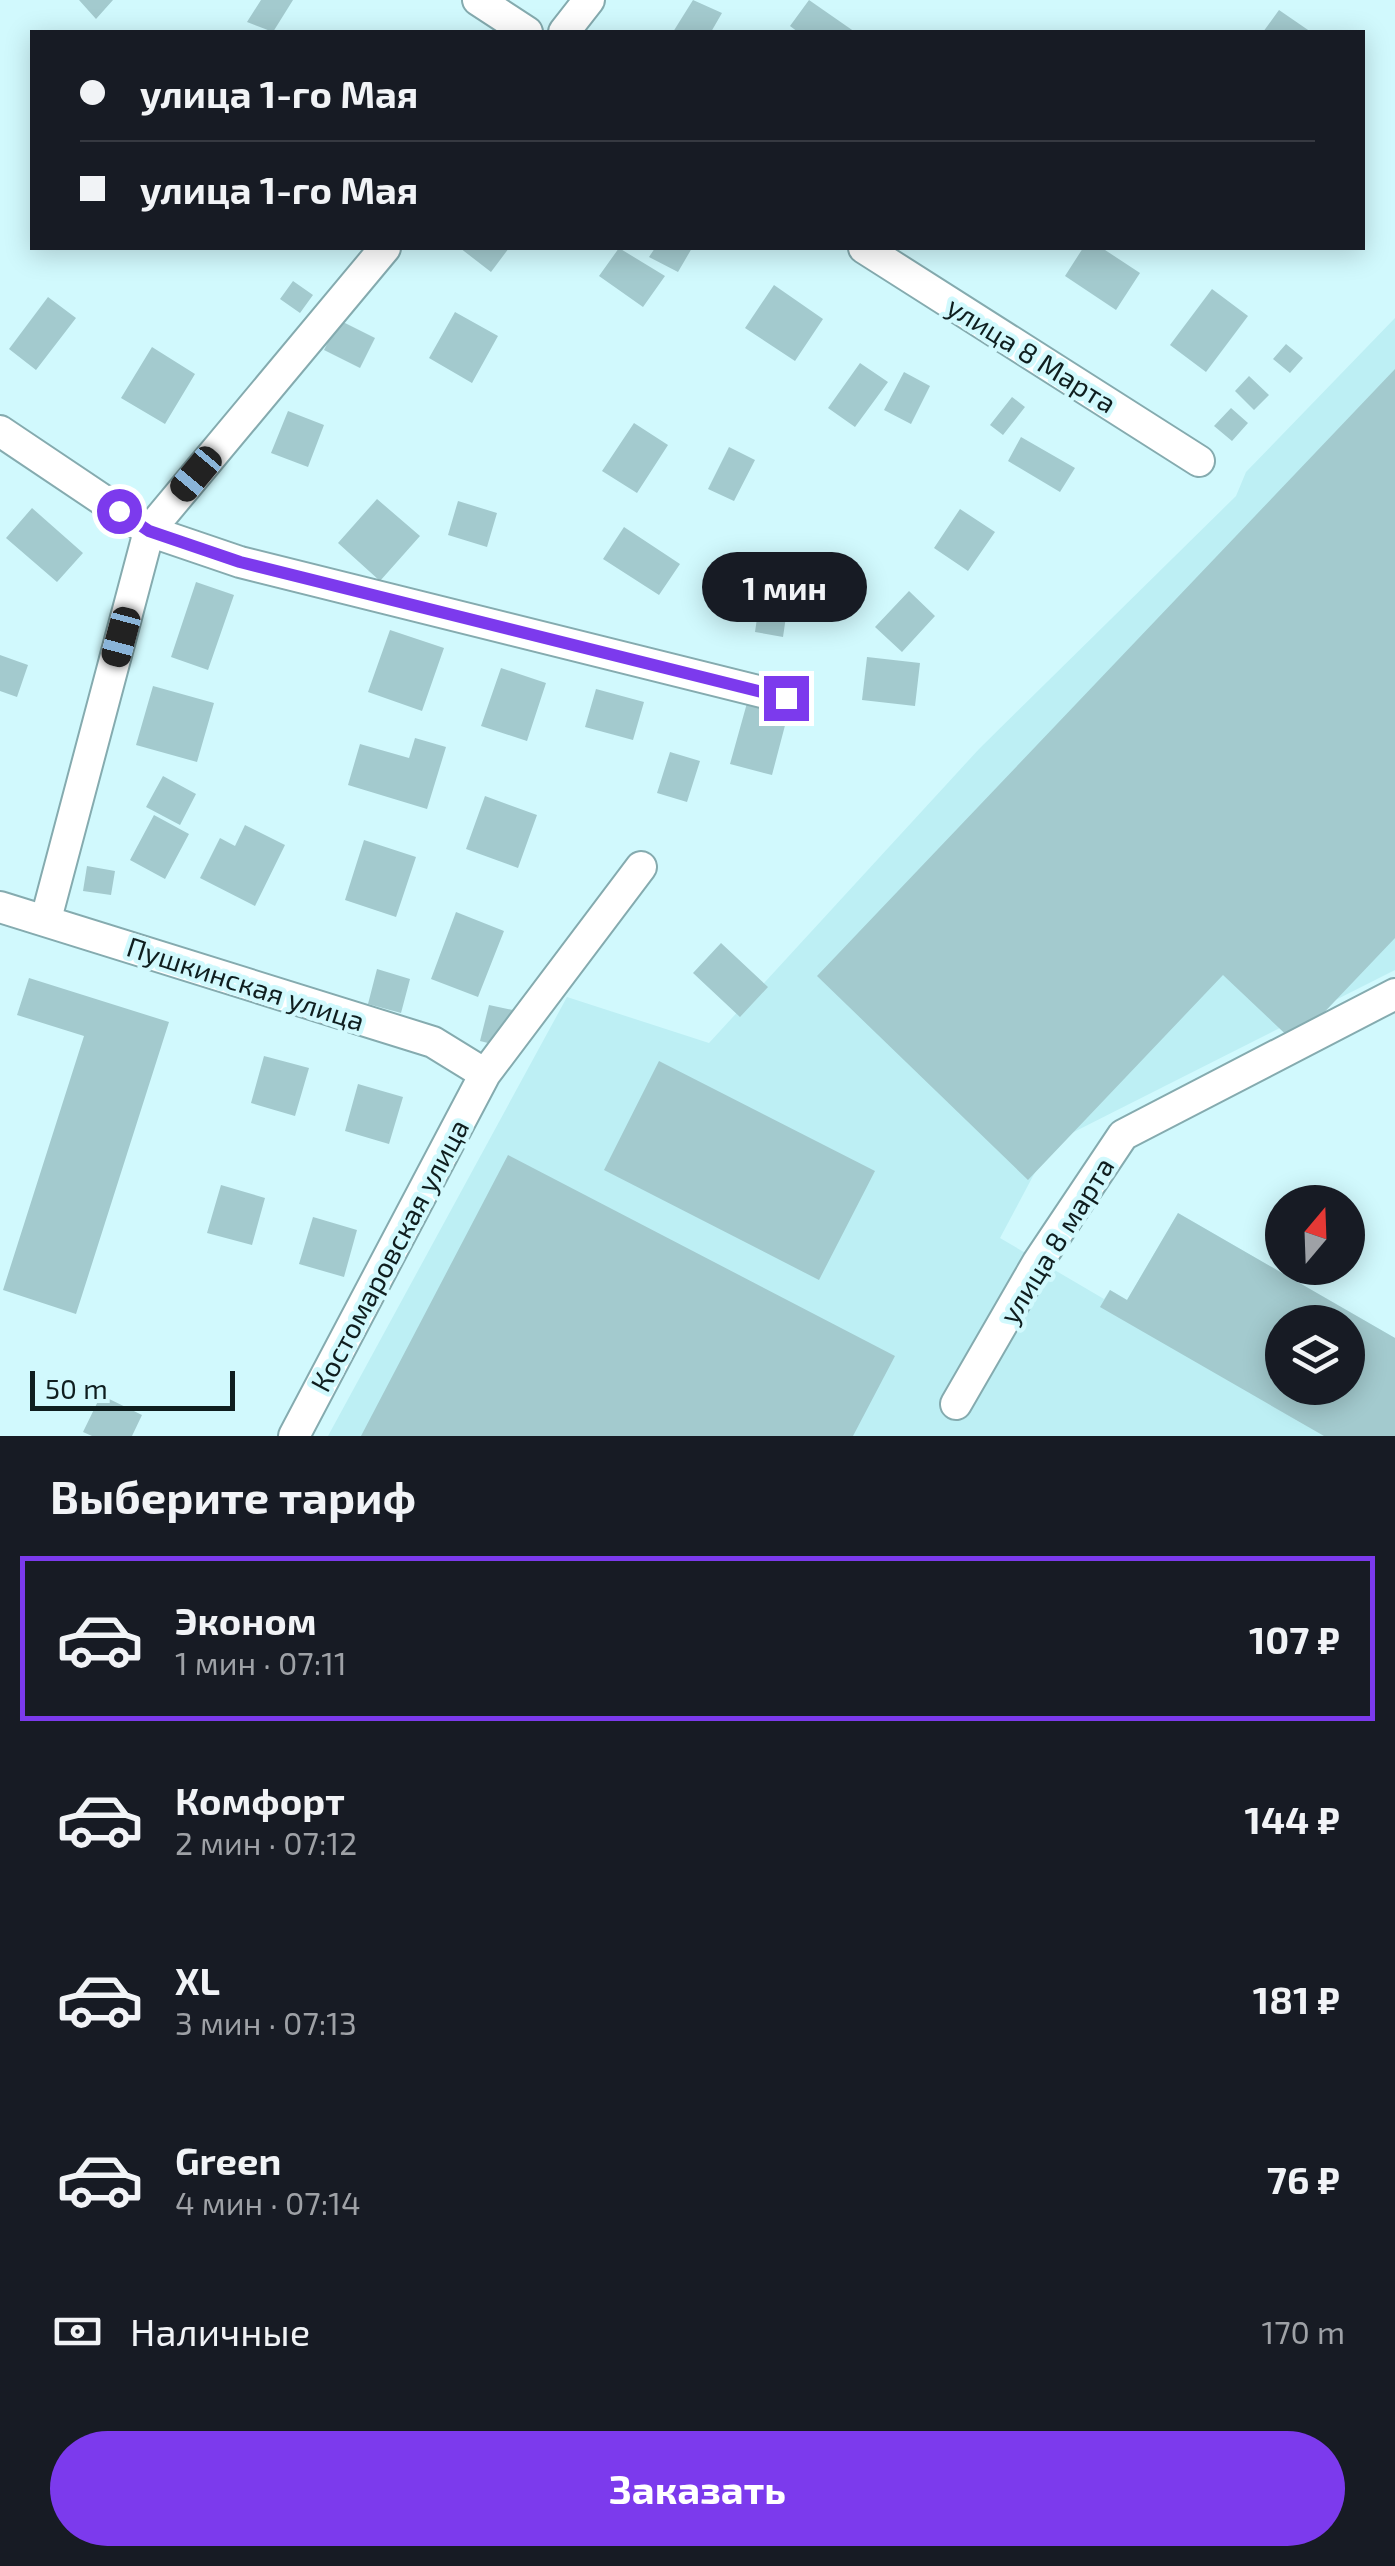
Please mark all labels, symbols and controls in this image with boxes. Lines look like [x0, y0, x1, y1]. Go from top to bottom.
text: улица 1-го Мая [140, 70, 418, 116]
text: улица 1-го Мая [140, 166, 418, 212]
street label: улица 8 Марта [941, 288, 1123, 420]
car [165, 441, 227, 507]
route start [97, 489, 142, 534]
callout: 1 мин [704, 553, 868, 623]
text: 1 мин [742, 568, 827, 606]
car [99, 604, 143, 670]
route end [764, 676, 809, 721]
street label: Пушкинская улица [123, 929, 369, 1037]
street label: Костомаровская улица [303, 1113, 475, 1397]
street label: улица 8 марта [991, 1151, 1121, 1329]
north arrow [1265, 1185, 1365, 1285]
map controls [1265, 1185, 1365, 1405]
button: layers [1265, 1305, 1365, 1405]
scale bar [30, 1366, 235, 1411]
text: 50 m [45, 1371, 108, 1405]
text: Выберите тариф [50, 1469, 416, 1523]
icon: car [55, 1594, 145, 1684]
text: Эконом [175, 1597, 317, 1643]
text: 107 ₽ [1249, 1616, 1340, 1662]
text: 1 мин · 07:11 [175, 1643, 347, 1681]
icon: car [55, 1774, 145, 1864]
text: Комфорт [175, 1777, 345, 1823]
text: 144 ₽ [1245, 1796, 1340, 1842]
text: 2 мин · 07:12 [175, 1823, 357, 1861]
icon: car [55, 1954, 145, 2044]
text: XL [175, 1957, 220, 2003]
text: 181 ₽ [1253, 1976, 1340, 2022]
text: 3 мин · 07:13 [175, 2003, 357, 2041]
icon: car [55, 2134, 145, 2224]
text: Green [175, 2137, 281, 2183]
text: 76 ₽ [1267, 2156, 1340, 2202]
text: 4 мин · 07:14 [175, 2183, 361, 2221]
icon: cash [50, 2304, 105, 2359]
text: Наличные [130, 2308, 310, 2354]
text: 170 m [1261, 2312, 1345, 2350]
button: Заказать [50, 2431, 1345, 2546]

